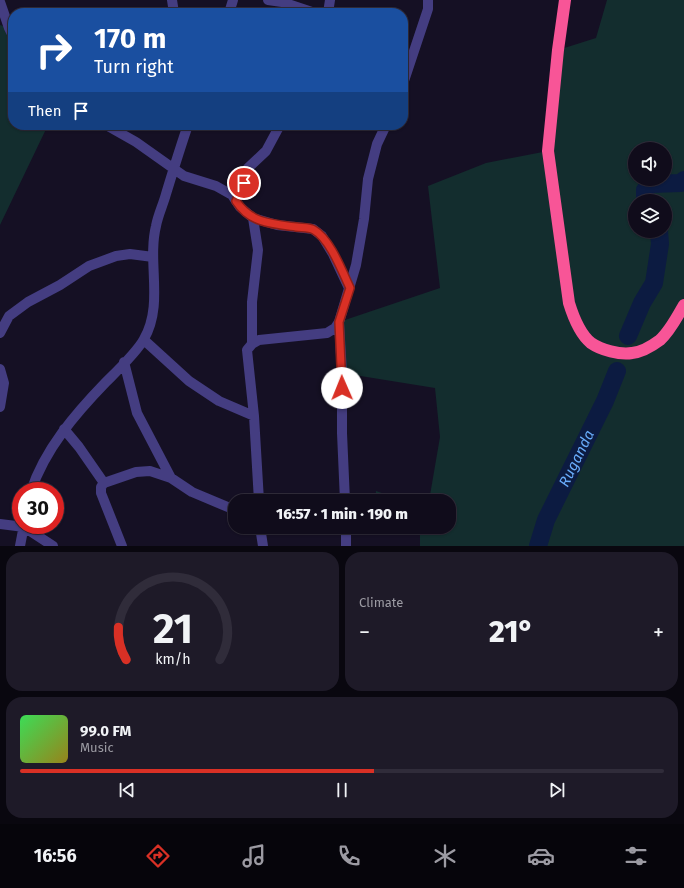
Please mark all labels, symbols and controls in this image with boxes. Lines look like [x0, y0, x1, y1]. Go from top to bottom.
text: 170 m [94, 22, 166, 55]
icon: right [28, 24, 80, 76]
text: Turn right [94, 56, 174, 78]
icon: arrive [70, 100, 92, 122]
text: Then [28, 102, 62, 120]
map controls [628, 142, 672, 238]
button: sound [628, 142, 672, 186]
pin [227, 166, 261, 200]
icon: arrive [233, 172, 255, 194]
button: layers [628, 194, 672, 238]
position arrow [321, 367, 363, 409]
water label: Ruganda [555, 427, 598, 490]
speed limit sign: 30 [12, 482, 64, 534]
text: 16:57 · 1 min · 190 m [276, 505, 408, 523]
text: Climate [359, 595, 403, 610]
text: 21 [153, 603, 192, 653]
text: 21° [489, 614, 534, 650]
text: − [359, 619, 370, 646]
text: + [653, 619, 664, 646]
text: km/h [155, 650, 190, 667]
text: 99.0 FM [80, 722, 131, 740]
text: Music [80, 740, 114, 755]
icon: previous [116, 779, 138, 801]
icon: pause [331, 779, 353, 801]
icon: next [546, 779, 568, 801]
icon: directions [144, 842, 172, 870]
icon: music [240, 842, 268, 870]
icon: phone [335, 842, 363, 870]
icon: climate [431, 842, 459, 870]
icon: car [527, 842, 555, 870]
icon: filters [622, 842, 650, 870]
text: 16:56 [34, 845, 77, 867]

